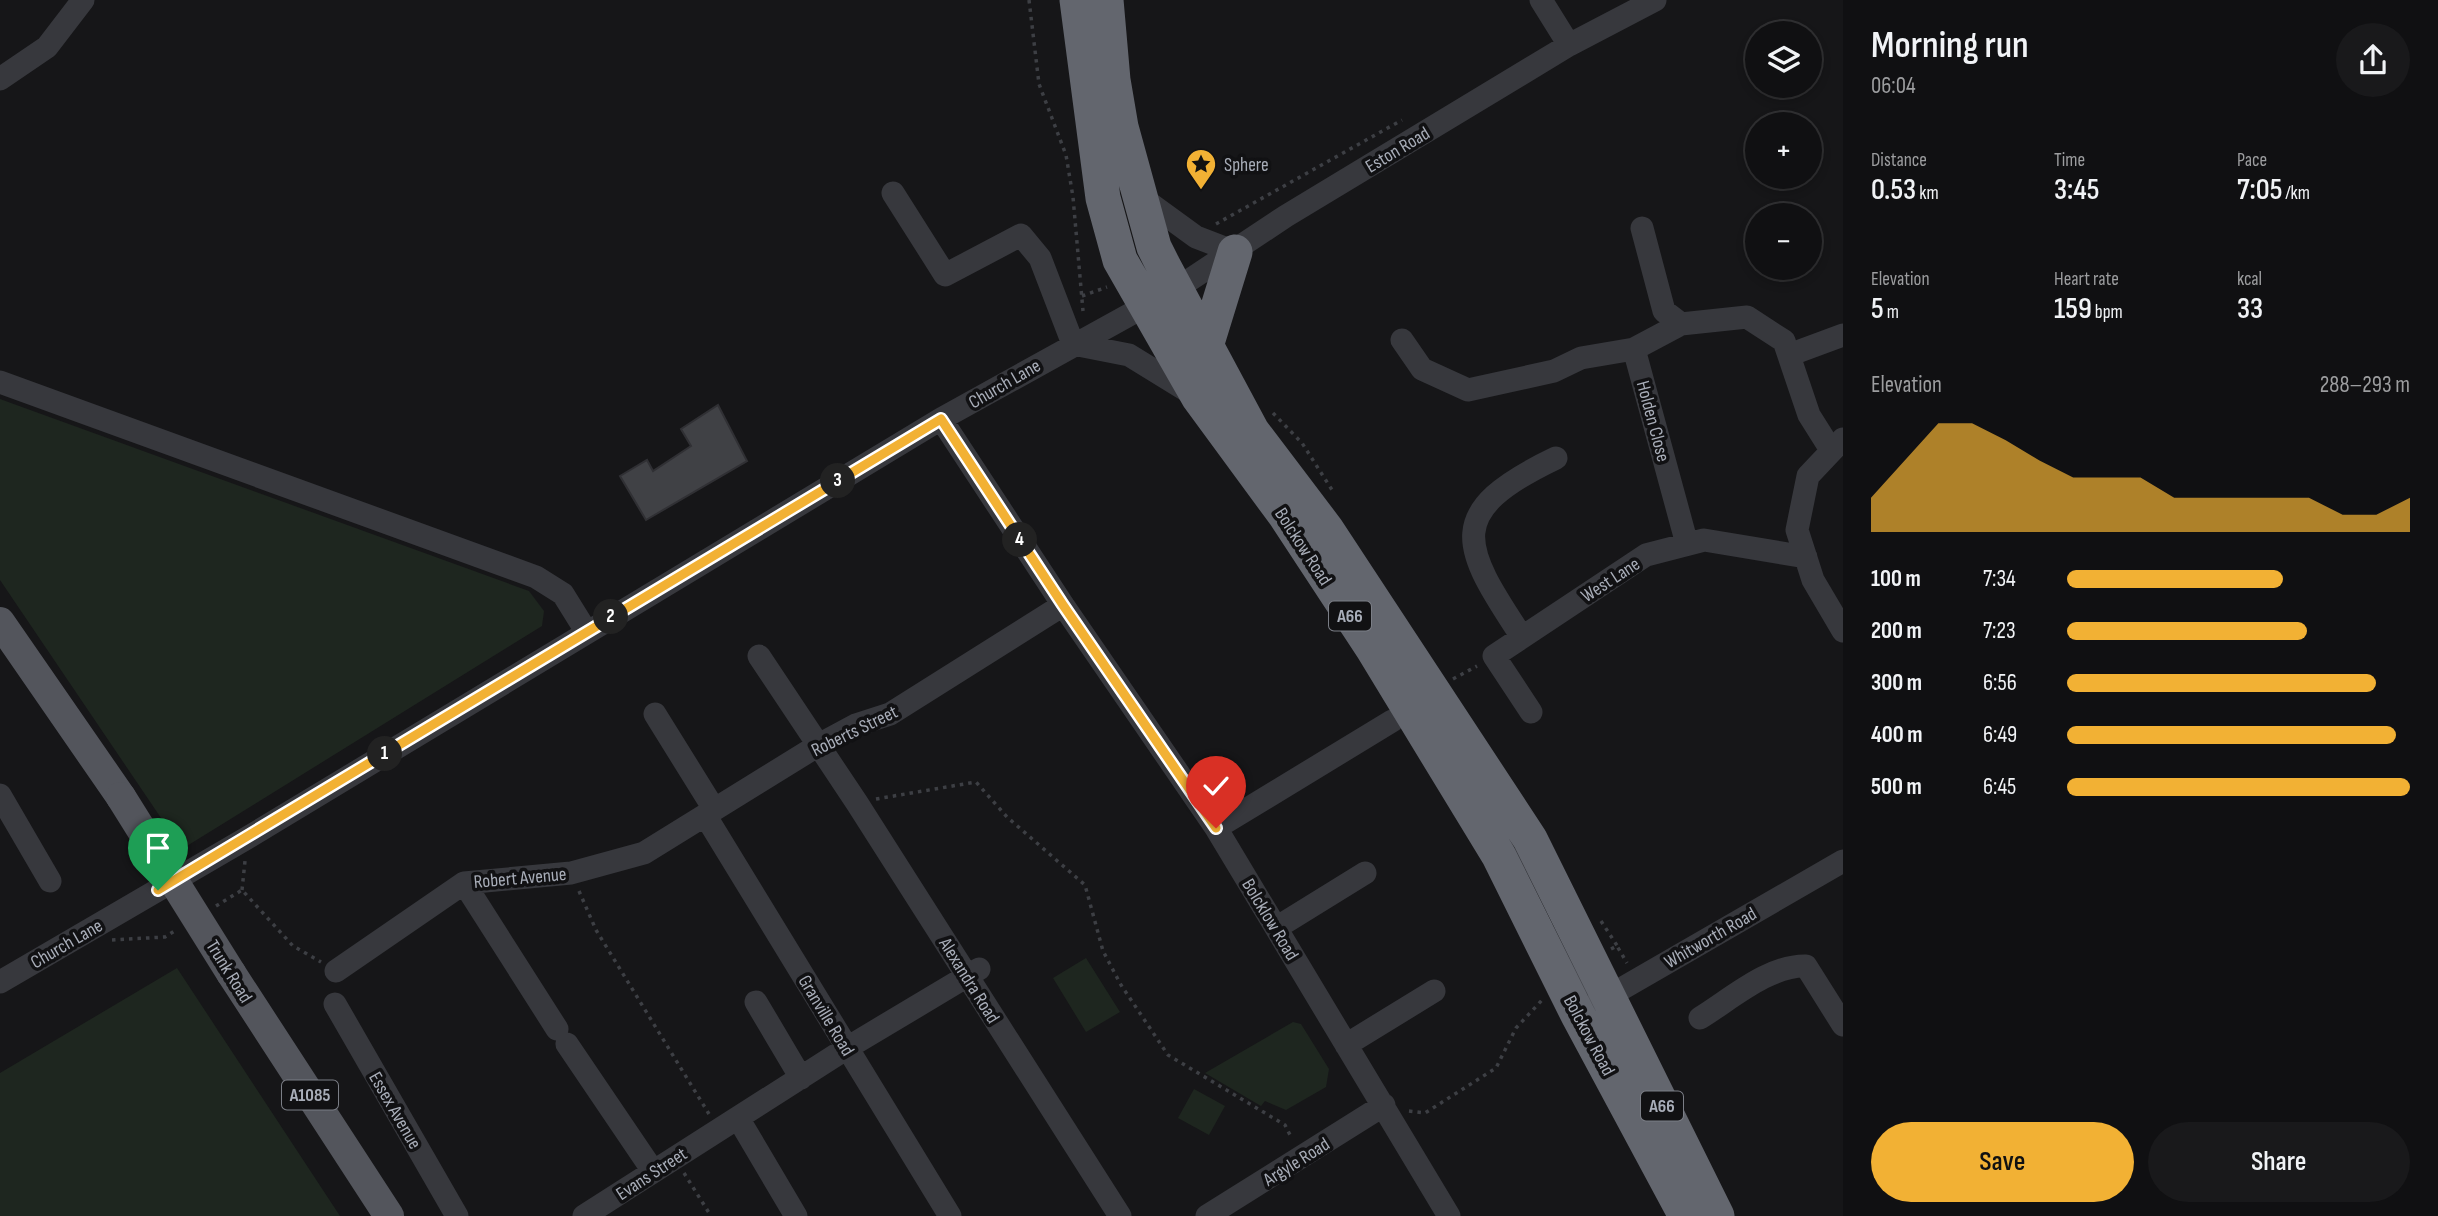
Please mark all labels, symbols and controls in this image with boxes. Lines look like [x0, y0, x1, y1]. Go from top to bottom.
map controls [1745, 21, 1822, 280]
button: layers [1745, 21, 1822, 98]
text: Morning run [1871, 23, 2029, 68]
button: share [2336, 23, 2410, 97]
text: 06:04 [1871, 72, 1916, 100]
button: + [1745, 112, 1822, 189]
street label: Eston Road [1361, 122, 1434, 178]
place icon: Sphere [1184, 147, 1218, 191]
text: Distance [1871, 149, 1927, 172]
text: Time [2054, 149, 2085, 172]
text: Pace [2237, 149, 2267, 172]
place label: Sphere [1224, 154, 1269, 177]
text: 0.53 [1871, 172, 1916, 208]
text: 3:45 [2054, 172, 2099, 208]
text: 7:05 [2237, 172, 2282, 208]
text: km [1916, 182, 1939, 205]
text: /km [2282, 182, 2310, 205]
button: − [1745, 203, 1822, 280]
text: Elevation [1871, 268, 1930, 291]
text: Heart rate [2054, 268, 2119, 291]
text: kcal [2237, 268, 2262, 291]
text: 5 [1871, 291, 1884, 327]
text: 159 [2054, 291, 2092, 327]
text: 33 [2237, 291, 2263, 327]
text: m [1884, 301, 1899, 324]
text: bpm [2092, 301, 2123, 324]
street label: Church Lane [965, 355, 1045, 414]
text: Elevation [1871, 371, 1942, 399]
text: 288–293 m [2320, 371, 2410, 399]
street label: Holden Close [1631, 378, 1674, 464]
pin: 3 [820, 463, 856, 498]
text: 3 [833, 469, 842, 492]
street label: Bolckow Road [1269, 504, 1336, 590]
pin: 4 [1002, 522, 1038, 558]
text: 4 [1015, 528, 1024, 551]
street label: West Lane [1577, 553, 1645, 608]
text: 100 m [1871, 565, 1921, 593]
text: 7:34 [1983, 565, 2016, 593]
pin: 2 [594, 600, 628, 634]
road number: A66 [1329, 602, 1371, 630]
text: 2 [606, 605, 615, 628]
text: 200 m [1871, 617, 1922, 645]
text: 7:23 [1983, 617, 2016, 645]
text: 300 m [1871, 669, 1922, 697]
text: 6:56 [1983, 669, 2017, 697]
street label: Roberts Street [808, 700, 902, 762]
text: 400 m [1871, 721, 1922, 749]
text: 6:49 [1983, 721, 2017, 749]
pin: 1 [368, 736, 402, 772]
text: 1 [381, 742, 388, 765]
pin [1186, 756, 1246, 828]
icon: check [1197, 767, 1235, 805]
text: 500 m [1871, 773, 1922, 801]
text: 6:45 [1983, 773, 2016, 801]
pin [128, 818, 188, 890]
icon: arrive [139, 829, 177, 867]
street label: Robert Avenue [473, 863, 567, 894]
street label: Bolcklow Road [1236, 875, 1303, 965]
street label: Whitworth Road [1661, 903, 1761, 974]
street label: Church Lane [27, 915, 107, 974]
street label: Alexandra Road [933, 933, 1004, 1028]
street label: Trunk Road [200, 936, 257, 1007]
street label: Granville Road [793, 971, 859, 1060]
street label: Bolckow Road [1558, 992, 1619, 1080]
street label: Essex Avenue [363, 1068, 426, 1153]
road number: A1085 [282, 1080, 338, 1110]
road number: A66 [1641, 1092, 1683, 1120]
button: Save [1871, 1122, 2134, 1202]
button: Share [2148, 1122, 2410, 1202]
street label: Argyle Road [1259, 1133, 1334, 1192]
street label: Evans Street [612, 1143, 692, 1206]

